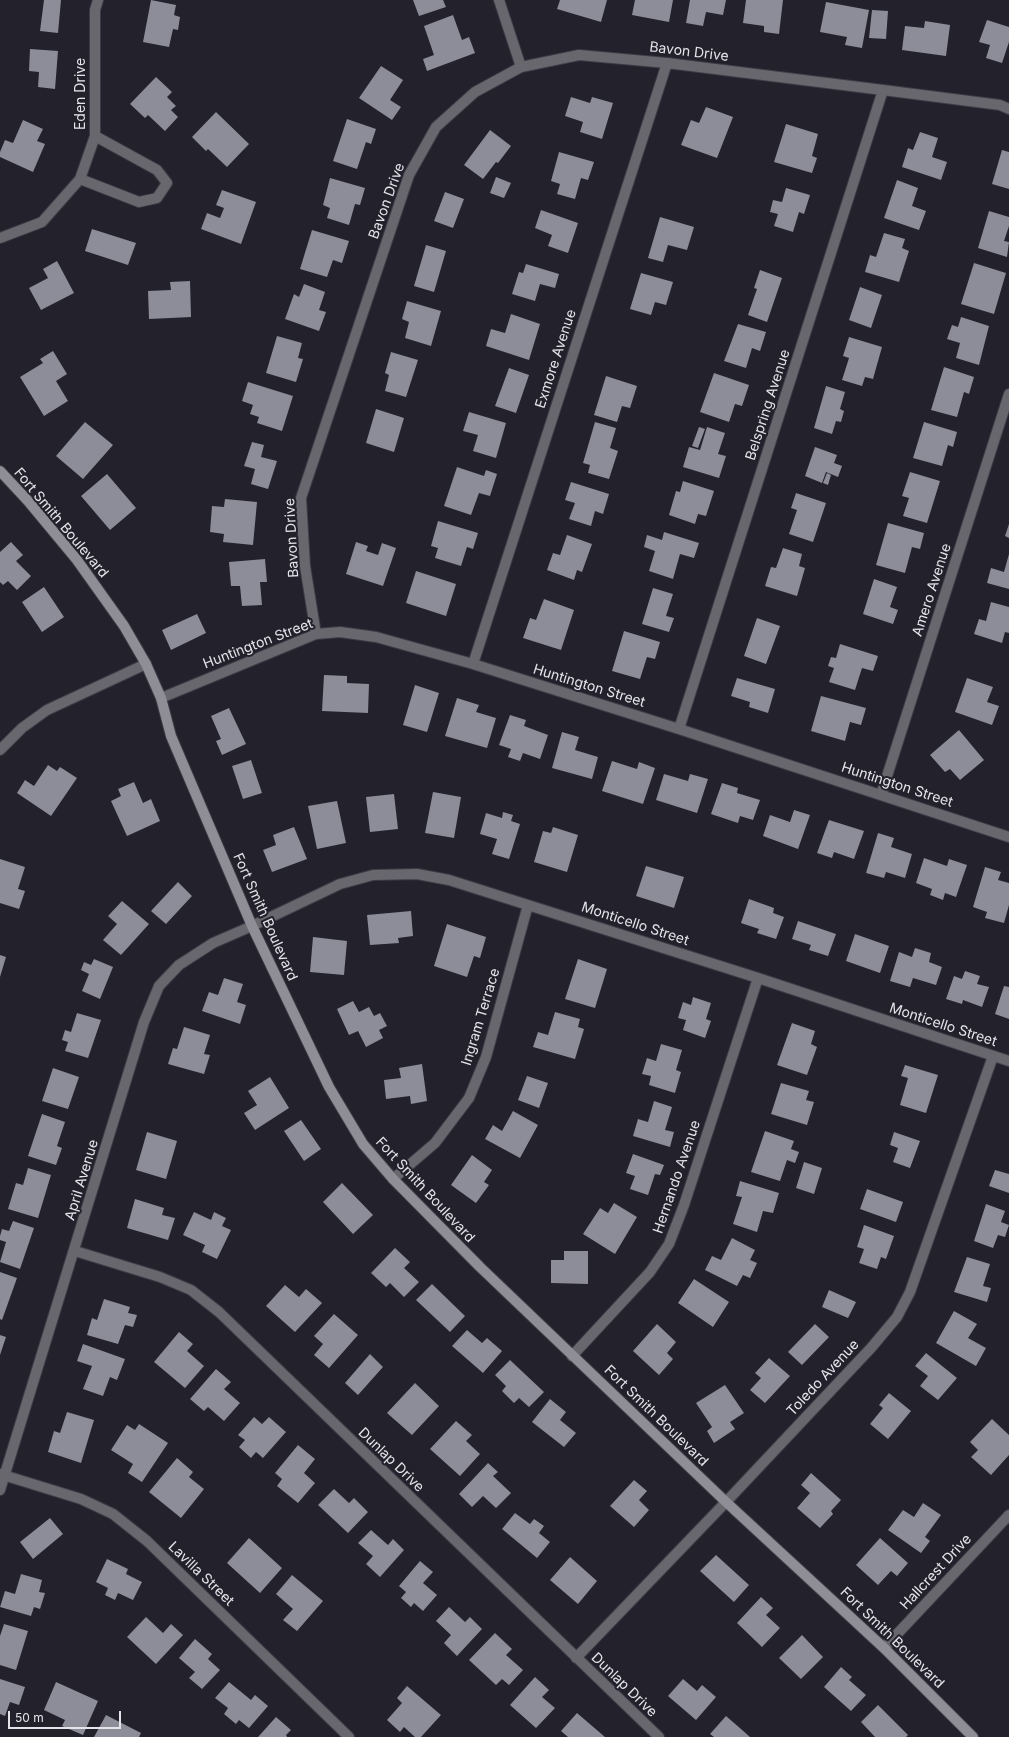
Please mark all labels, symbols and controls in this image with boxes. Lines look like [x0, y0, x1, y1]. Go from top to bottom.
street label: Bavon Drive [648, 39, 730, 65]
street label: Eden Drive [73, 58, 89, 130]
street label: Bavon Drive [365, 161, 409, 241]
street label: Exmore Avenue [532, 307, 580, 411]
street label: Belspring Avenue [742, 347, 794, 463]
street label: Fort Smith Boulevard [10, 465, 112, 581]
street label: Bavon Drive [282, 498, 302, 578]
street label: Amero Avenue [909, 541, 955, 639]
street label: Huntington Street [201, 615, 315, 673]
street label: Huntington Street [531, 661, 647, 711]
street label: Huntington Street [839, 759, 955, 811]
street label: Fort Smith Boulevard [229, 851, 301, 983]
street label: Monticello Street [579, 899, 691, 949]
street label: Ingram Terrace [458, 966, 504, 1068]
street label: Monticello Street [887, 1000, 999, 1050]
street label: Hernando Avenue [650, 1118, 704, 1236]
street label: Fort Smith Boulevard [372, 1134, 478, 1246]
street label: April Avenue [62, 1138, 102, 1222]
street label: Toledo Avenue [783, 1336, 863, 1420]
street label: Fort Smith Boulevard [601, 1362, 711, 1470]
street label: Dunlap Drive [355, 1424, 427, 1496]
street label: Hallcrest Drive [897, 1531, 975, 1613]
street label: Lavilla Street [165, 1538, 237, 1610]
street label: Fort Smith Boulevard [837, 1584, 947, 1692]
street label: Dunlap Drive [588, 1649, 660, 1721]
scale bar [10, 1703, 123, 1729]
text: 50 m [15, 1710, 44, 1725]

